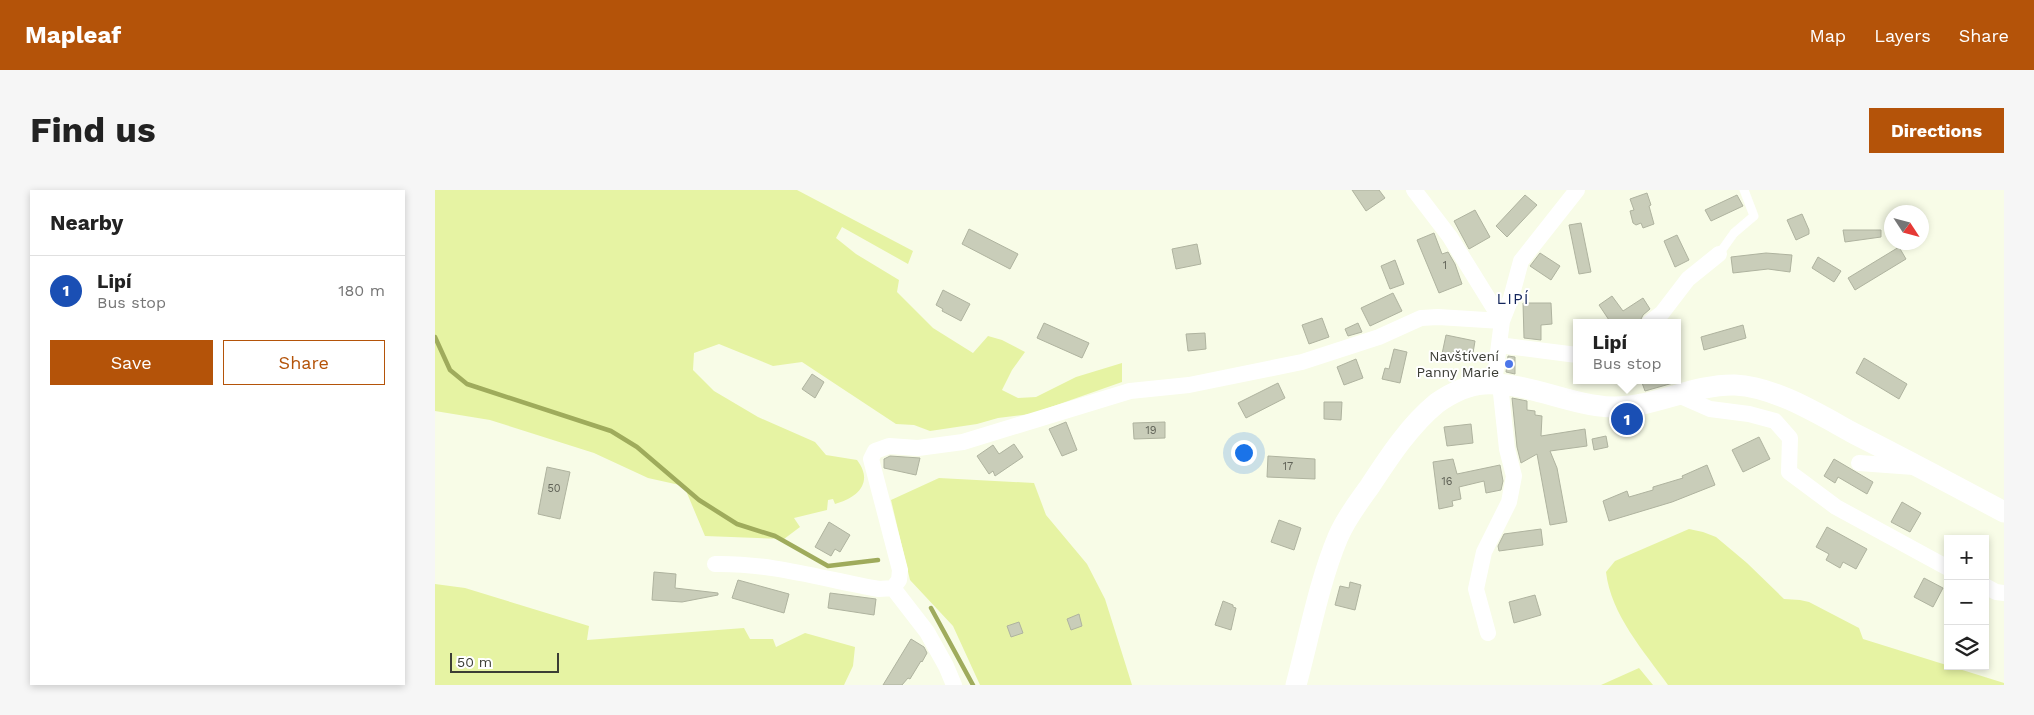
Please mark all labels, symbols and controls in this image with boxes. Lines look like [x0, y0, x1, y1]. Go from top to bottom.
text: Mapleaf [25, 21, 121, 49]
text: Map [1809, 25, 1846, 46]
text: Layers [1874, 25, 1931, 46]
text: Share [1959, 25, 2009, 46]
button: Directions [1869, 108, 2004, 153]
text: Find us [30, 109, 156, 151]
north arrow [1884, 205, 1929, 250]
text: Nearby [50, 210, 123, 235]
house number: 1 [1443, 259, 1447, 272]
text: Lipí [97, 270, 131, 293]
text: 1 [63, 281, 69, 300]
text: 180 m [338, 281, 385, 300]
district label: LIPÍ [1497, 289, 1529, 308]
text: Bus stop [97, 293, 166, 312]
popup [1573, 319, 1681, 384]
text: Lipí [1593, 331, 1627, 354]
button: Save [50, 340, 213, 385]
button: Share [223, 340, 385, 385]
place label: Navštívení Panny Marie [1416, 348, 1499, 380]
text: Bus stop [1593, 354, 1661, 373]
marker: Navštívení Panny Marie [1503, 358, 1515, 370]
pin: 1 [1611, 400, 1643, 438]
house number: 19 [1145, 424, 1157, 437]
your location [1231, 440, 1257, 466]
house number: 17 [1283, 460, 1293, 473]
house number: 16 [1442, 475, 1453, 488]
house number: 50 [547, 482, 561, 495]
map controls [1944, 535, 1989, 670]
button: + [1944, 535, 1989, 580]
button: − [1944, 580, 1989, 625]
button: layers [1944, 625, 1989, 670]
scale bar [450, 650, 559, 673]
text: 50 m [457, 654, 492, 670]

